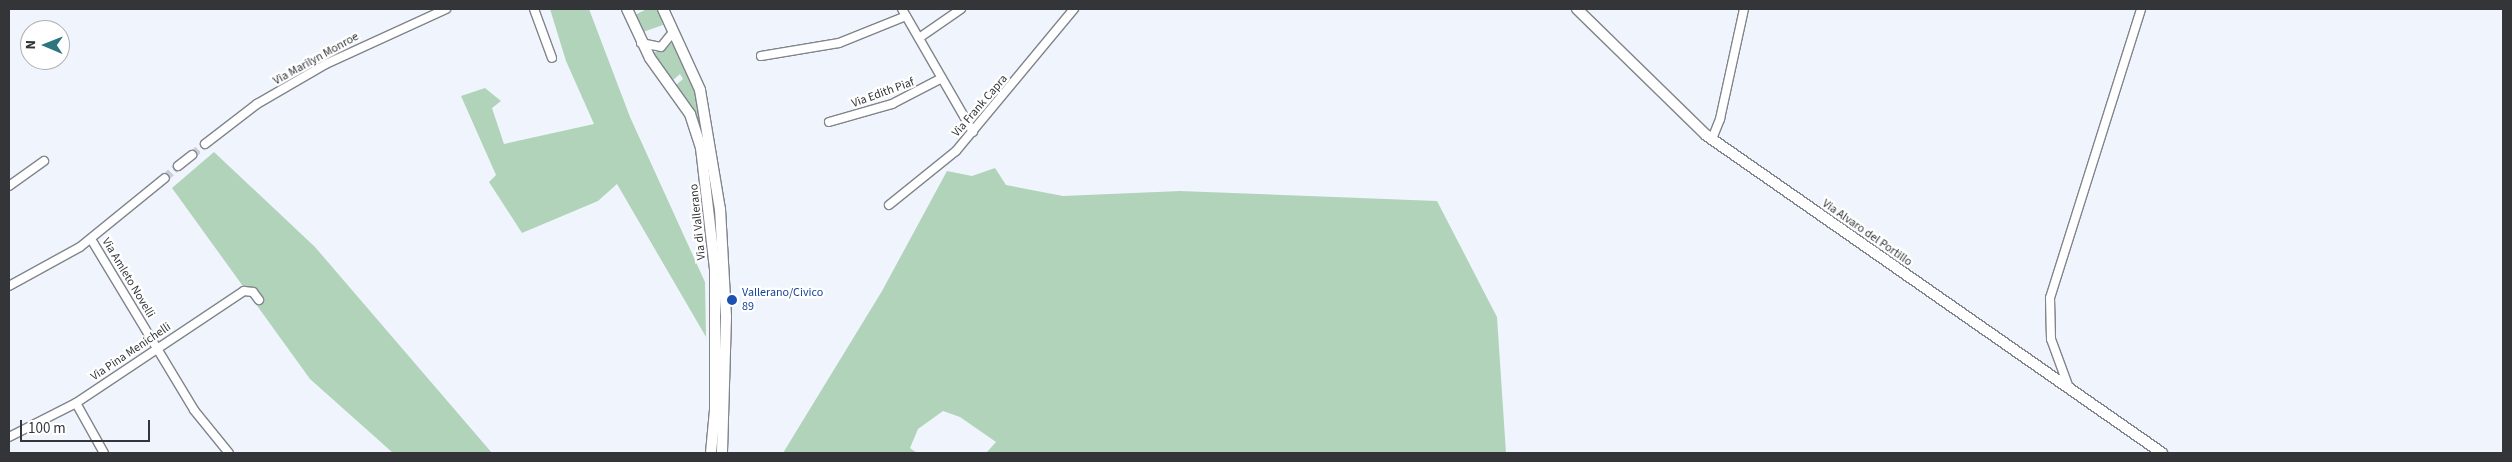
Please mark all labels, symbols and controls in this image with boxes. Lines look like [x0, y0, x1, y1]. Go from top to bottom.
north arrow [20, 20, 70, 70]
street label: Via Marilyn Monroe [271, 30, 361, 88]
text: N [21, 40, 41, 50]
street label: Via Frank Capra [949, 72, 1011, 140]
street label: Via Edith Piaf [850, 75, 916, 111]
street label: Via di Vallerano [687, 183, 709, 261]
street label: Via Alvaro del Portillo [1819, 197, 1915, 269]
street label: Via Amleto Novelli [99, 235, 157, 321]
place label: Vallerano/Civico 89 [742, 286, 823, 314]
marker: Vallerano/Civico 89 [726, 294, 738, 306]
street label: Via Pina Menichelli [88, 320, 174, 384]
scale bar [22, 410, 152, 442]
text: 100 m [28, 418, 66, 439]

